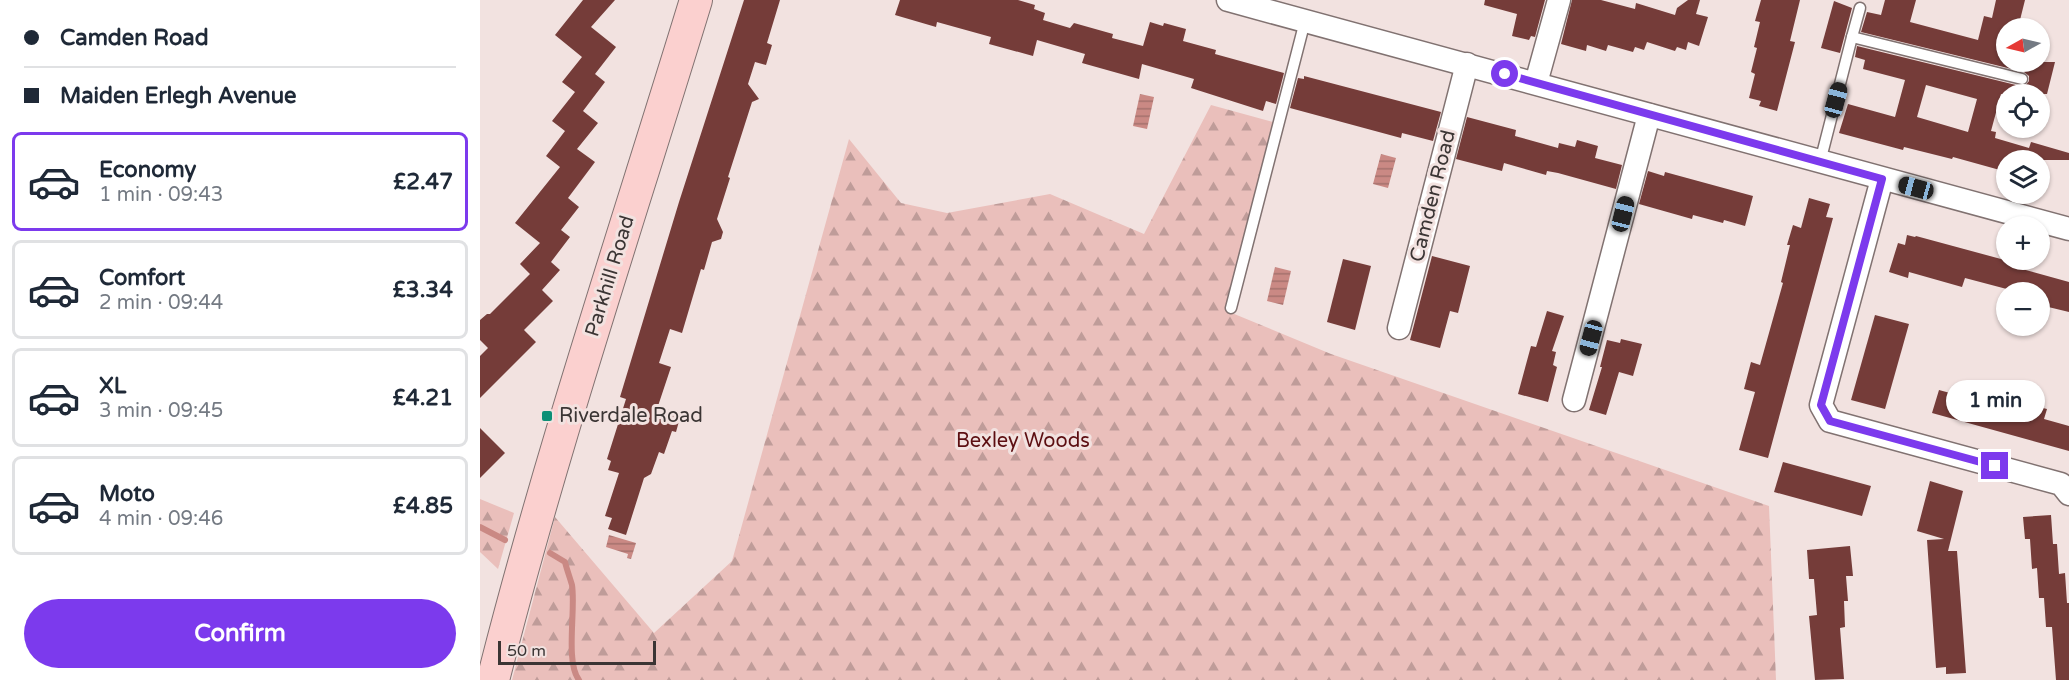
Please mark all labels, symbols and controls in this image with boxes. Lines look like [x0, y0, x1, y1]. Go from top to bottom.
north arrow [1996, 18, 2050, 72]
map controls [1996, 18, 2050, 336]
text: Camden Road [60, 25, 209, 51]
route start [1491, 60, 1518, 87]
car [1823, 80, 1849, 120]
text: Maiden Erlegh Avenue [60, 83, 297, 109]
button: locate [1996, 84, 2050, 138]
street label: Camden Road [1405, 128, 1461, 264]
button: layers [1996, 150, 2050, 204]
icon: car [27, 155, 81, 209]
text: Economy [99, 157, 196, 183]
text: £2.47 [393, 169, 453, 195]
car [1896, 175, 1936, 201]
text: 1 min · 09:43 [99, 183, 223, 207]
car [1610, 194, 1636, 234]
street label: Parkhill Road [580, 213, 640, 339]
button: + [1996, 216, 2050, 270]
icon: car [27, 263, 81, 317]
text: Comfort [99, 265, 185, 291]
text: £3.34 [393, 277, 453, 303]
button: − [1996, 282, 2050, 336]
text: 2 min · 09:44 [99, 291, 223, 315]
car [1578, 318, 1604, 358]
icon: car [27, 371, 81, 425]
text: XL [99, 373, 126, 399]
callout: 1 min [1946, 379, 2044, 421]
text: £4.21 [393, 385, 453, 411]
text: 1 min [1969, 389, 2022, 413]
text: 3 min · 09:45 [99, 399, 223, 423]
place label: Riverdale Road [559, 404, 703, 428]
marker: Riverdale Road [540, 409, 554, 423]
park label: Bexley Woods [956, 429, 1090, 453]
route end [1981, 452, 2008, 479]
icon: car [27, 479, 81, 533]
text: Moto [99, 481, 155, 507]
text: £4.85 [393, 493, 453, 519]
text: 4 min · 09:46 [99, 507, 223, 531]
button: Confirm [24, 599, 456, 668]
scale bar [498, 638, 656, 666]
text: 50 m [507, 641, 546, 661]

